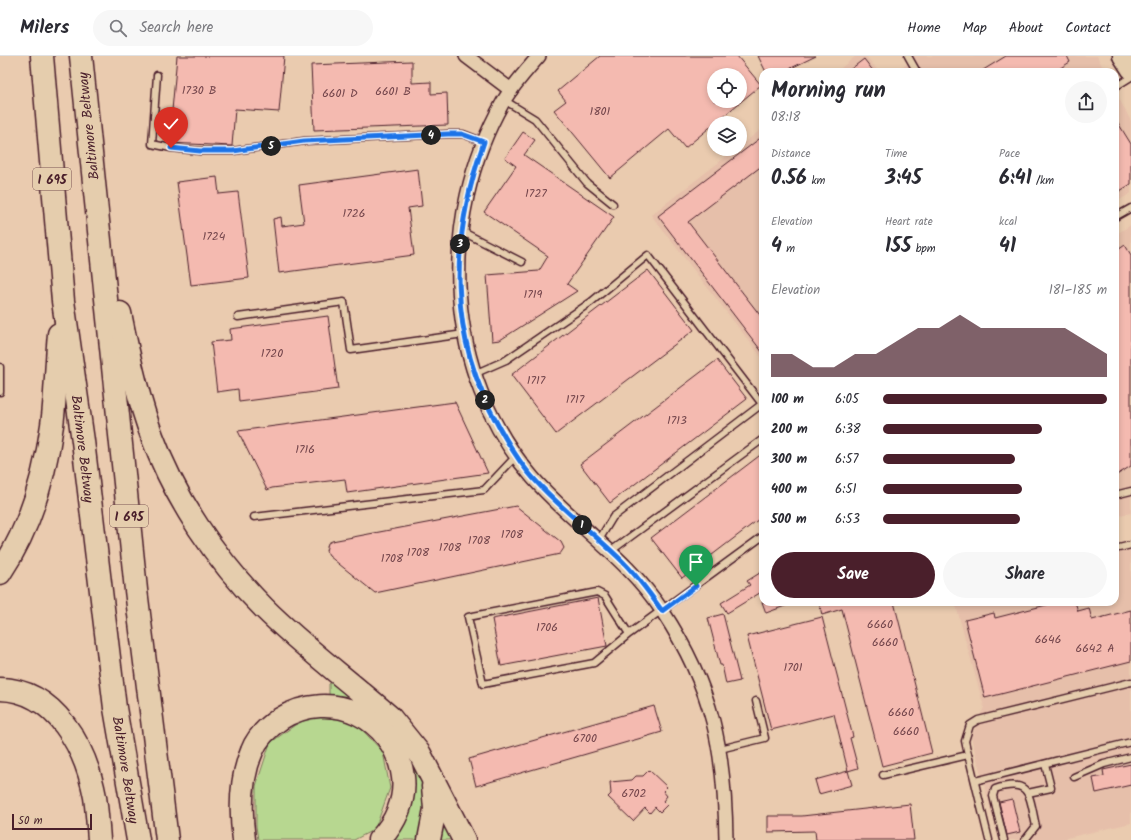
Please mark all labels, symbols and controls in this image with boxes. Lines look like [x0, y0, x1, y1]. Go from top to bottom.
search box [93, 10, 373, 46]
text: Milers [20, 13, 69, 43]
text: Search here [139, 16, 213, 40]
icon: search [107, 17, 129, 39]
text: Home [907, 17, 941, 39]
text: Map [963, 17, 987, 39]
text: About [1009, 17, 1043, 39]
text: Contact [1065, 17, 1111, 39]
map controls [707, 68, 747, 156]
button: locate [707, 68, 747, 108]
street label: Baltimore Beltway [72, 70, 106, 181]
text: Morning run [771, 74, 886, 109]
house number: 1730 B [182, 81, 216, 100]
button: share [1065, 81, 1107, 123]
house number: 6601 B [375, 82, 411, 101]
house number: 6601 D [322, 84, 358, 103]
house number: 1801 [590, 102, 611, 121]
pin [154, 107, 188, 148]
text: 08:18 [771, 107, 800, 128]
icon: check [160, 113, 182, 135]
button: layers [707, 116, 747, 156]
pin: 4 [421, 125, 441, 145]
text: 4 [428, 126, 434, 144]
pin: 5 [261, 136, 281, 156]
text: 5 [268, 137, 274, 155]
text: Distance [771, 145, 811, 163]
text: Time [885, 145, 907, 163]
text: Pace [999, 145, 1020, 163]
text: 0.56 [771, 163, 807, 195]
text: 3:45 [885, 163, 922, 195]
text: 6:41 [999, 163, 1032, 195]
road number: I 695 [33, 168, 71, 190]
text: km [807, 172, 825, 190]
text: /km [1032, 172, 1054, 190]
house number: 1727 [525, 184, 547, 203]
house number: 1726 [343, 204, 365, 223]
text: Elevation [771, 213, 813, 231]
text: Heart rate [885, 213, 933, 231]
text: kcal [999, 213, 1017, 231]
house number: 1724 [203, 227, 226, 246]
text: 4 [771, 231, 782, 263]
text: 155 [885, 231, 911, 263]
text: 41 [999, 231, 1016, 263]
pin: 3 [450, 234, 470, 254]
text: 3 [457, 235, 463, 253]
text: m [782, 240, 795, 258]
text: bpm [911, 240, 935, 258]
text: Elevation [771, 280, 820, 301]
text: 181–185 m [1049, 280, 1107, 301]
house number: 1719 [524, 285, 543, 304]
house number: 1720 [261, 344, 283, 363]
house number: 1717 [527, 371, 546, 390]
text: 100 m [771, 389, 804, 410]
text: 6:05 [835, 389, 859, 410]
pin: 2 [475, 390, 495, 410]
house number: 1717 [566, 390, 585, 409]
text: 2 [482, 391, 488, 409]
street label: Baltimore Beltway [64, 394, 100, 505]
house number: 1713 [667, 411, 687, 430]
text: 200 m [771, 419, 808, 440]
text: 6:38 [835, 419, 861, 440]
house number: 1716 [295, 440, 315, 459]
text: 300 m [771, 449, 807, 470]
text: 6:57 [835, 449, 858, 470]
text: 400 m [771, 479, 807, 500]
text: 6:51 [835, 479, 857, 500]
road number: I 695 [110, 505, 148, 527]
text: 500 m [771, 509, 807, 530]
text: 6:53 [835, 509, 860, 530]
pin: 1 [572, 515, 592, 535]
text: 1 [580, 516, 584, 534]
house number: 1708 [501, 525, 524, 544]
house number: 1708 [468, 531, 491, 550]
house number: 1708 [439, 538, 462, 557]
house number: 1708 [407, 543, 430, 562]
pin [679, 545, 713, 586]
house number: 1708 [381, 549, 404, 568]
icon: arrive [685, 551, 707, 573]
button: Save [771, 552, 935, 598]
button: Share [943, 552, 1107, 598]
house number: 6660 [867, 615, 893, 634]
house number: 1706 [536, 618, 558, 637]
house number: 6646 [1035, 630, 1061, 649]
house number: 6660 [872, 633, 898, 652]
house number: 6642 A [1075, 639, 1115, 658]
house number: 1701 [783, 658, 803, 677]
house number: 6660 [888, 703, 914, 722]
street label: Baltimore Beltway [106, 715, 144, 826]
house number: 6660 [893, 722, 919, 741]
house number: 6700 [573, 729, 597, 748]
house number: 6702 [621, 784, 647, 803]
scale bar [12, 812, 92, 831]
text: 50 m [18, 812, 43, 830]

